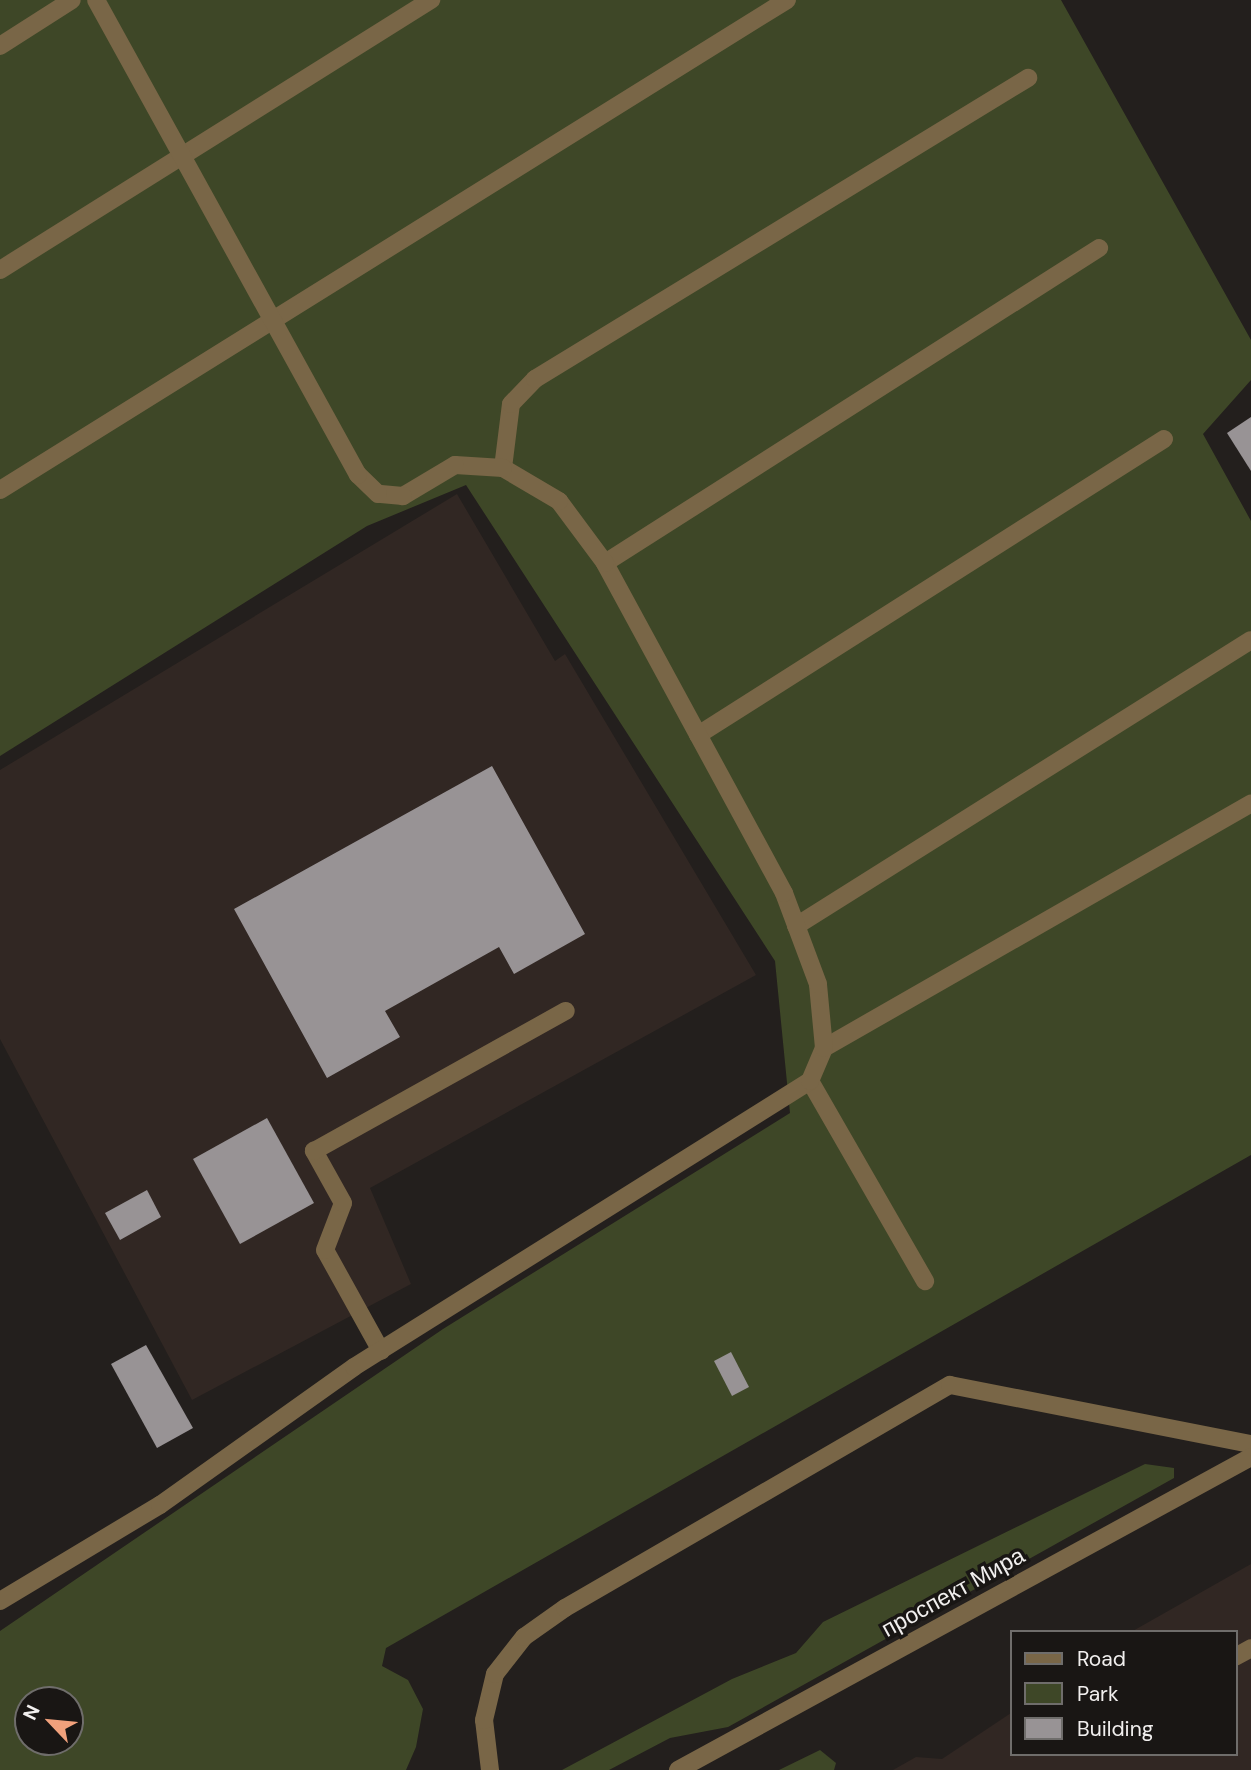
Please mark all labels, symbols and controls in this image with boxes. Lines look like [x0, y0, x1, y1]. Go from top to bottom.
street label: проспект Мира [877, 1541, 1029, 1643]
legend [1010, 1630, 1237, 1756]
text: Road [1077, 1645, 1126, 1673]
text: Park [1077, 1680, 1118, 1708]
north arrow [14, 1686, 84, 1756]
text: N [17, 1701, 46, 1724]
text: Building [1077, 1715, 1153, 1743]

